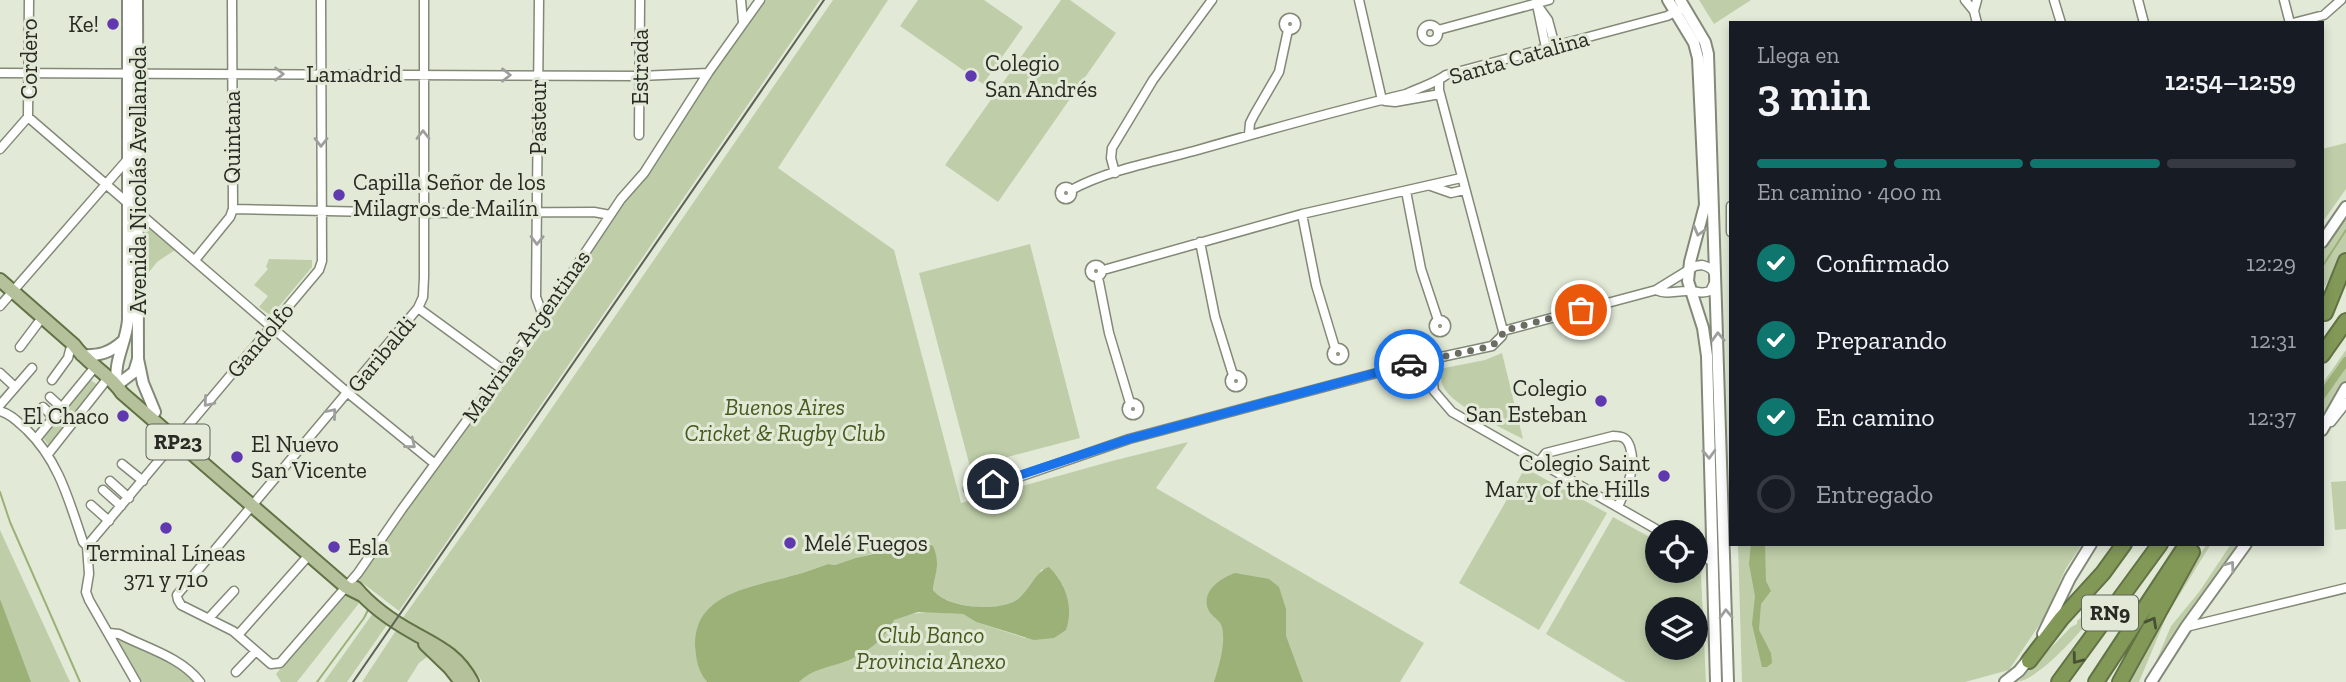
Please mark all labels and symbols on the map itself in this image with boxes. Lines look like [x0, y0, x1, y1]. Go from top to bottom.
place label: Ke! [68, 10, 99, 38]
marker: Ke! [105, 16, 121, 32]
street label: Cordero [15, 18, 43, 100]
street label: Santa Catalina [1446, 24, 1592, 90]
street label: Estrada [626, 29, 654, 105]
street label: Avenida Nicolás Avellaneda [124, 46, 152, 314]
place label: Colegio San Andrés [985, 49, 1097, 103]
street label: Lamadrid [306, 60, 402, 88]
one-way arrow [274, 66, 285, 82]
one-way arrow [502, 67, 512, 83]
marker: Colegio San Andrés [963, 68, 979, 84]
street label: Pasteur [524, 79, 552, 155]
street label: Quintana [218, 90, 246, 184]
one-way arrow [415, 129, 431, 140]
one-way arrow [313, 137, 329, 147]
place label: Capilla Señor de los Milagros de Mailín [353, 168, 546, 222]
marker: Capilla Señor de los Milagros de Mailín [331, 187, 347, 203]
one-way arrow [1693, 225, 1708, 237]
one-way arrow [529, 235, 545, 245]
street label: Malvinas Argentinas [456, 244, 596, 428]
pin [1551, 280, 1611, 340]
street label: Gandolfo [220, 297, 300, 383]
street label: Garibaldi [341, 310, 421, 398]
courier [1374, 329, 1444, 399]
one-way arrow [1710, 332, 1725, 343]
place label: Colegio San Esteban [1466, 374, 1587, 428]
park label: Buenos Aires Cricket & Rugby Club [684, 393, 886, 447]
marker: Colegio San Esteban [1593, 393, 1609, 409]
one-way arrow [204, 394, 216, 407]
place label: El Chaco [23, 402, 109, 430]
marker: El Chaco [115, 408, 131, 424]
one-way arrow [324, 408, 336, 421]
road number: RP23 [146, 424, 210, 460]
place label: El Nuevo San Vicente [251, 430, 367, 484]
one-way arrow [402, 436, 415, 448]
marker: El Nuevo San Vicente [229, 449, 245, 465]
place label: Colegio Saint Mary of the Hills [1485, 449, 1650, 503]
one-way arrow [1702, 449, 1717, 460]
pin [963, 454, 1023, 514]
marker: Colegio Saint Mary of the Hills [1656, 468, 1672, 484]
marker: Terminal Líneas 371 y 710 [158, 520, 174, 536]
place label: Melé Fuegos [804, 529, 928, 557]
place label: Esla [348, 533, 389, 561]
marker: Melé Fuegos [782, 535, 798, 551]
place label: Terminal Líneas 371 y 710 [86, 539, 246, 593]
marker: Esla [326, 539, 342, 555]
one-way arrow [2222, 561, 2234, 574]
road number: RN9 [2082, 596, 2138, 630]
one-way arrow [1719, 608, 1734, 619]
one-way arrow [2143, 616, 2157, 629]
park label: Club Banco Provincia Anexo [856, 621, 1006, 675]
one-way arrow [2072, 651, 2085, 663]

